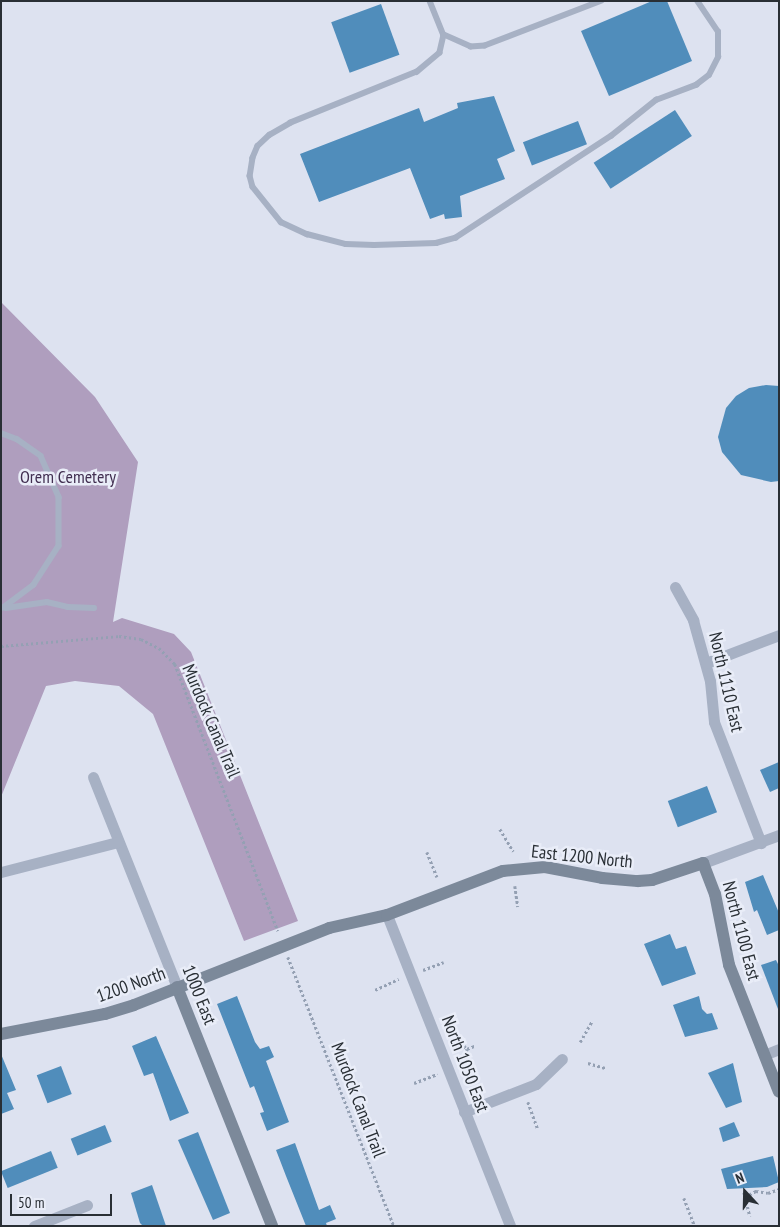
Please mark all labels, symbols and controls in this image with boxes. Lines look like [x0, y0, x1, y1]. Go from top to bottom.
park label: Orem Cemetery [20, 466, 116, 488]
street label: North 1110 East [704, 630, 748, 734]
street label: Murdock Canal Trail [177, 661, 245, 781]
street label: East 1200 North [530, 841, 634, 873]
street label: North 1100 East [717, 879, 765, 983]
street label: 1000 East [177, 962, 221, 1028]
street label: 1200 North [94, 963, 168, 1007]
street label: North 1050 East [437, 1013, 493, 1115]
street label: Murdock Canal Trail [326, 1039, 390, 1161]
north arrow [720, 1167, 770, 1217]
text: N [733, 1168, 746, 1188]
scale bar [12, 1184, 115, 1216]
text: 50 m [18, 1193, 44, 1212]

